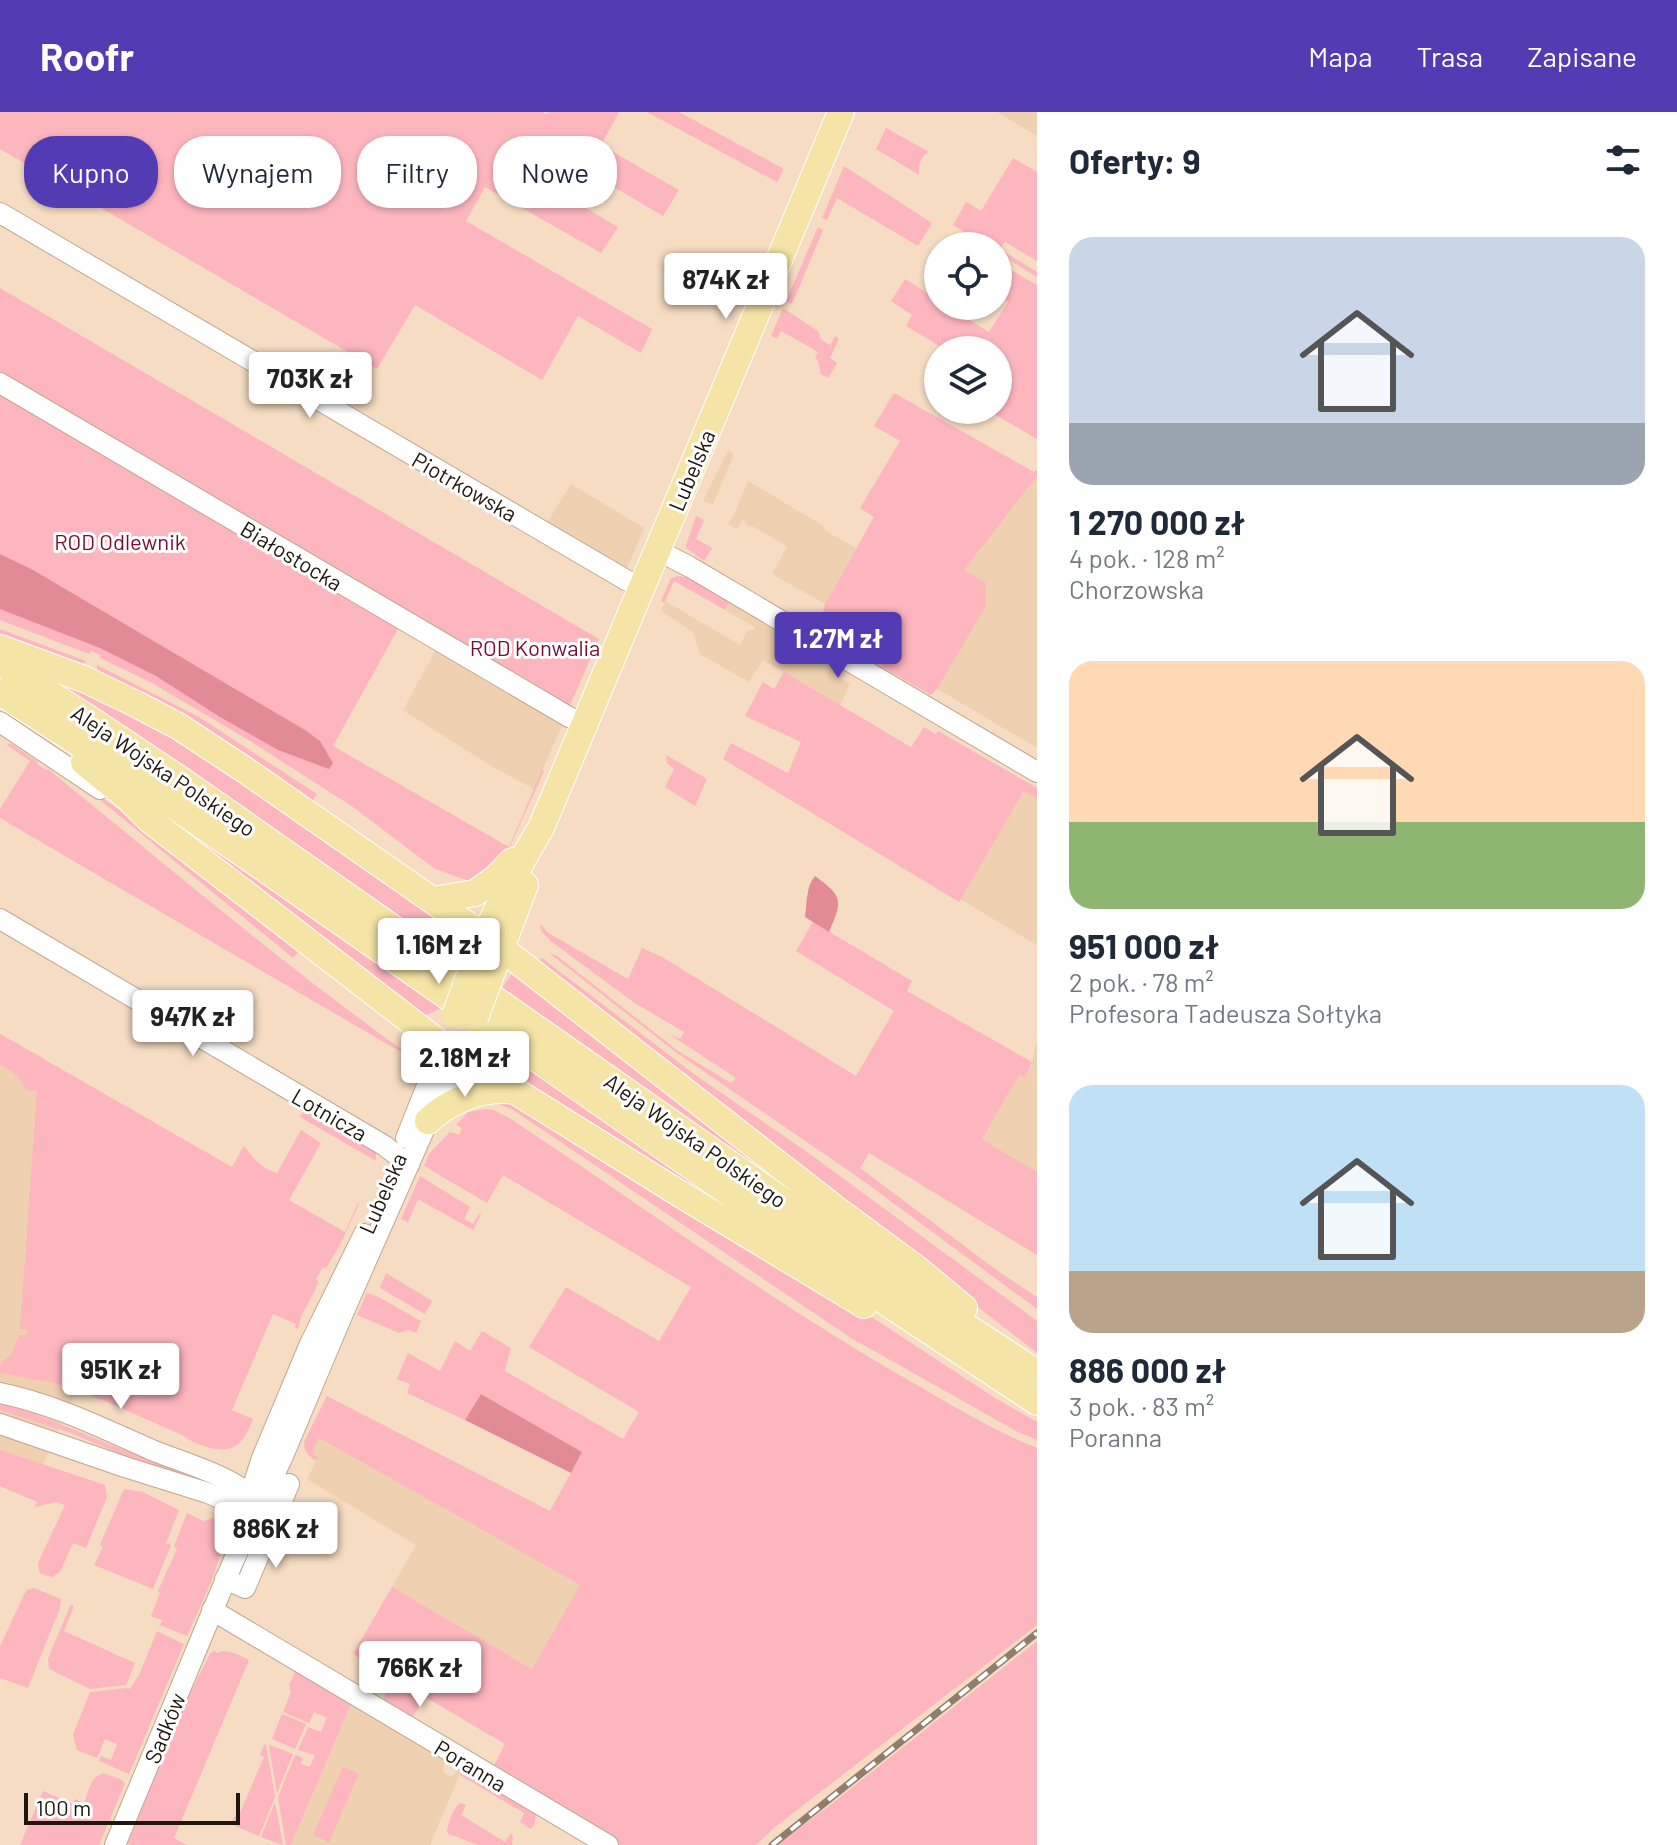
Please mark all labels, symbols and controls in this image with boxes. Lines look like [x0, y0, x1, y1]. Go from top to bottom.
text: Roofr [40, 33, 134, 79]
text: Mapa [1308, 39, 1372, 73]
text: Trasa [1416, 39, 1483, 73]
text: Zapisane [1527, 39, 1637, 73]
chip: Kupno [24, 136, 158, 208]
chip: Wynajem [174, 136, 341, 208]
chip: Filtry [357, 136, 477, 208]
chip: Nowe [493, 136, 617, 208]
icon: filters [1601, 138, 1645, 182]
text: Oferty: 9 [1069, 140, 1201, 181]
map controls [924, 232, 1012, 424]
button: locate [924, 232, 1012, 320]
pin: 874K zł [652, 253, 800, 321]
text: 874K zł [682, 263, 770, 294]
icon: home [1285, 289, 1429, 433]
button: layers [924, 336, 1012, 424]
pin: 703K zł [236, 352, 384, 420]
text: 703K zł [267, 362, 353, 393]
street label: Lubelska [662, 426, 720, 514]
street label: Piotrkowska [408, 446, 522, 526]
text: 1 270 000 zł [1069, 501, 1245, 542]
street label: Białostocka [236, 515, 348, 595]
park label: ROD Odlewnik [54, 528, 186, 554]
text: 4 pok. · 128 m² [1069, 542, 1225, 573]
text: Chorzowska [1069, 573, 1204, 604]
pin: 1.27M zł [755, 612, 921, 680]
text: 1.27M zł [793, 622, 883, 653]
park label: ROD Konwalia [470, 634, 600, 660]
street label: Aleja Wojska Polskiego [67, 699, 261, 841]
icon: home [1285, 713, 1429, 857]
pin: 1.16M zł [356, 918, 522, 986]
text: 951 000 zł [1069, 925, 1219, 966]
text: 1.16M zł [396, 928, 482, 959]
text: 2 pok. · 78 m² [1069, 966, 1214, 997]
pin: 947K zł [119, 990, 267, 1058]
text: Profesora Tadeusza Sołtyka [1069, 997, 1382, 1028]
text: 947K zł [150, 1000, 236, 1031]
pin: 2.18M zł [382, 1031, 548, 1099]
text: 2.18M zł [419, 1041, 511, 1072]
street label: Aleja Wojska Polskiego [600, 1067, 792, 1213]
street label: Lotnicza [288, 1082, 372, 1146]
icon: home [1285, 1137, 1429, 1281]
street label: Lubelska [353, 1149, 411, 1237]
pin: 951K zł [47, 1343, 195, 1411]
text: 886 000 zł [1069, 1349, 1226, 1390]
text: 951K zł [80, 1353, 162, 1384]
text: 3 pok. · 83 m² [1069, 1390, 1214, 1421]
text: Poranna [1069, 1421, 1162, 1452]
pin: 886K zł [202, 1502, 350, 1570]
text: 886K zł [233, 1512, 319, 1543]
pin: 766K zł [346, 1641, 494, 1709]
text: 766K zł [377, 1651, 463, 1682]
street label: Sadków [138, 1689, 190, 1767]
street label: Poranna [431, 1734, 511, 1796]
scale bar [24, 1789, 240, 1825]
text: 100 m [36, 1794, 91, 1820]

